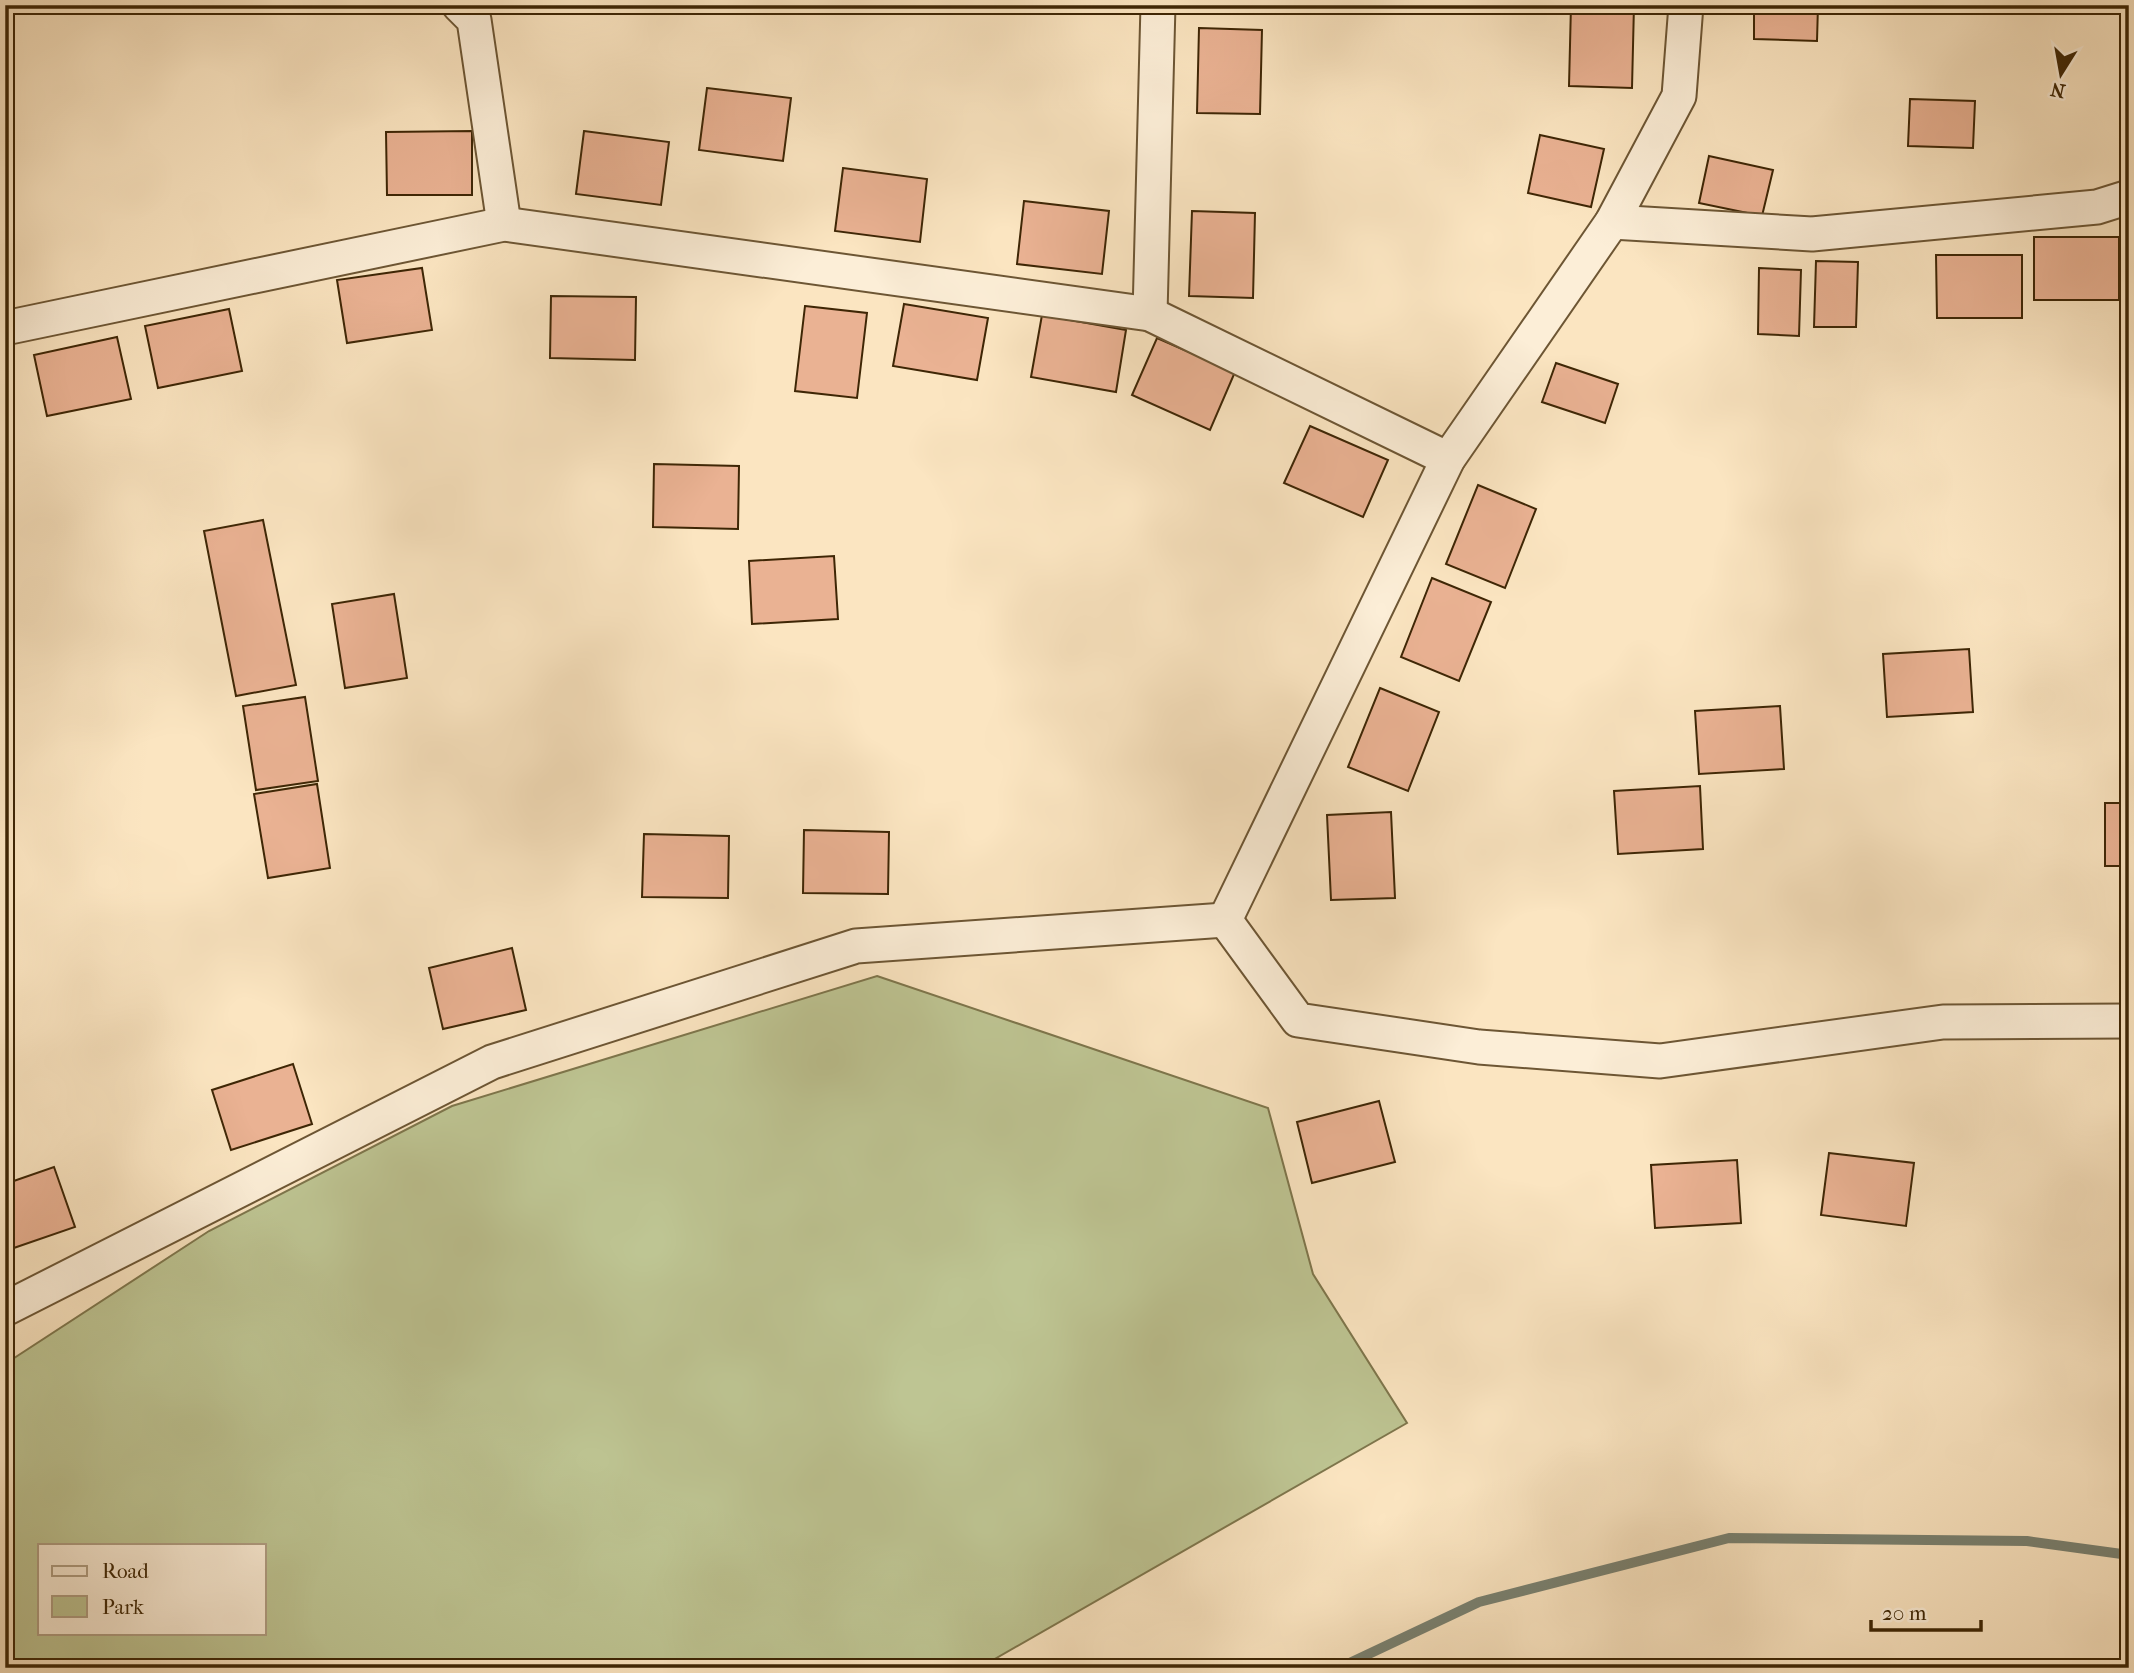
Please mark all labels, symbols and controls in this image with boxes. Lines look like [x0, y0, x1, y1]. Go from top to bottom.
north arrow [2025, 38, 2096, 108]
text: N [2048, 77, 2067, 102]
legend [38, 1544, 266, 1634]
text: Road [102, 1559, 149, 1583]
scale bar [1871, 1589, 1982, 1633]
text: Park [102, 1595, 144, 1619]
text: 20 m [1882, 1601, 1927, 1625]

